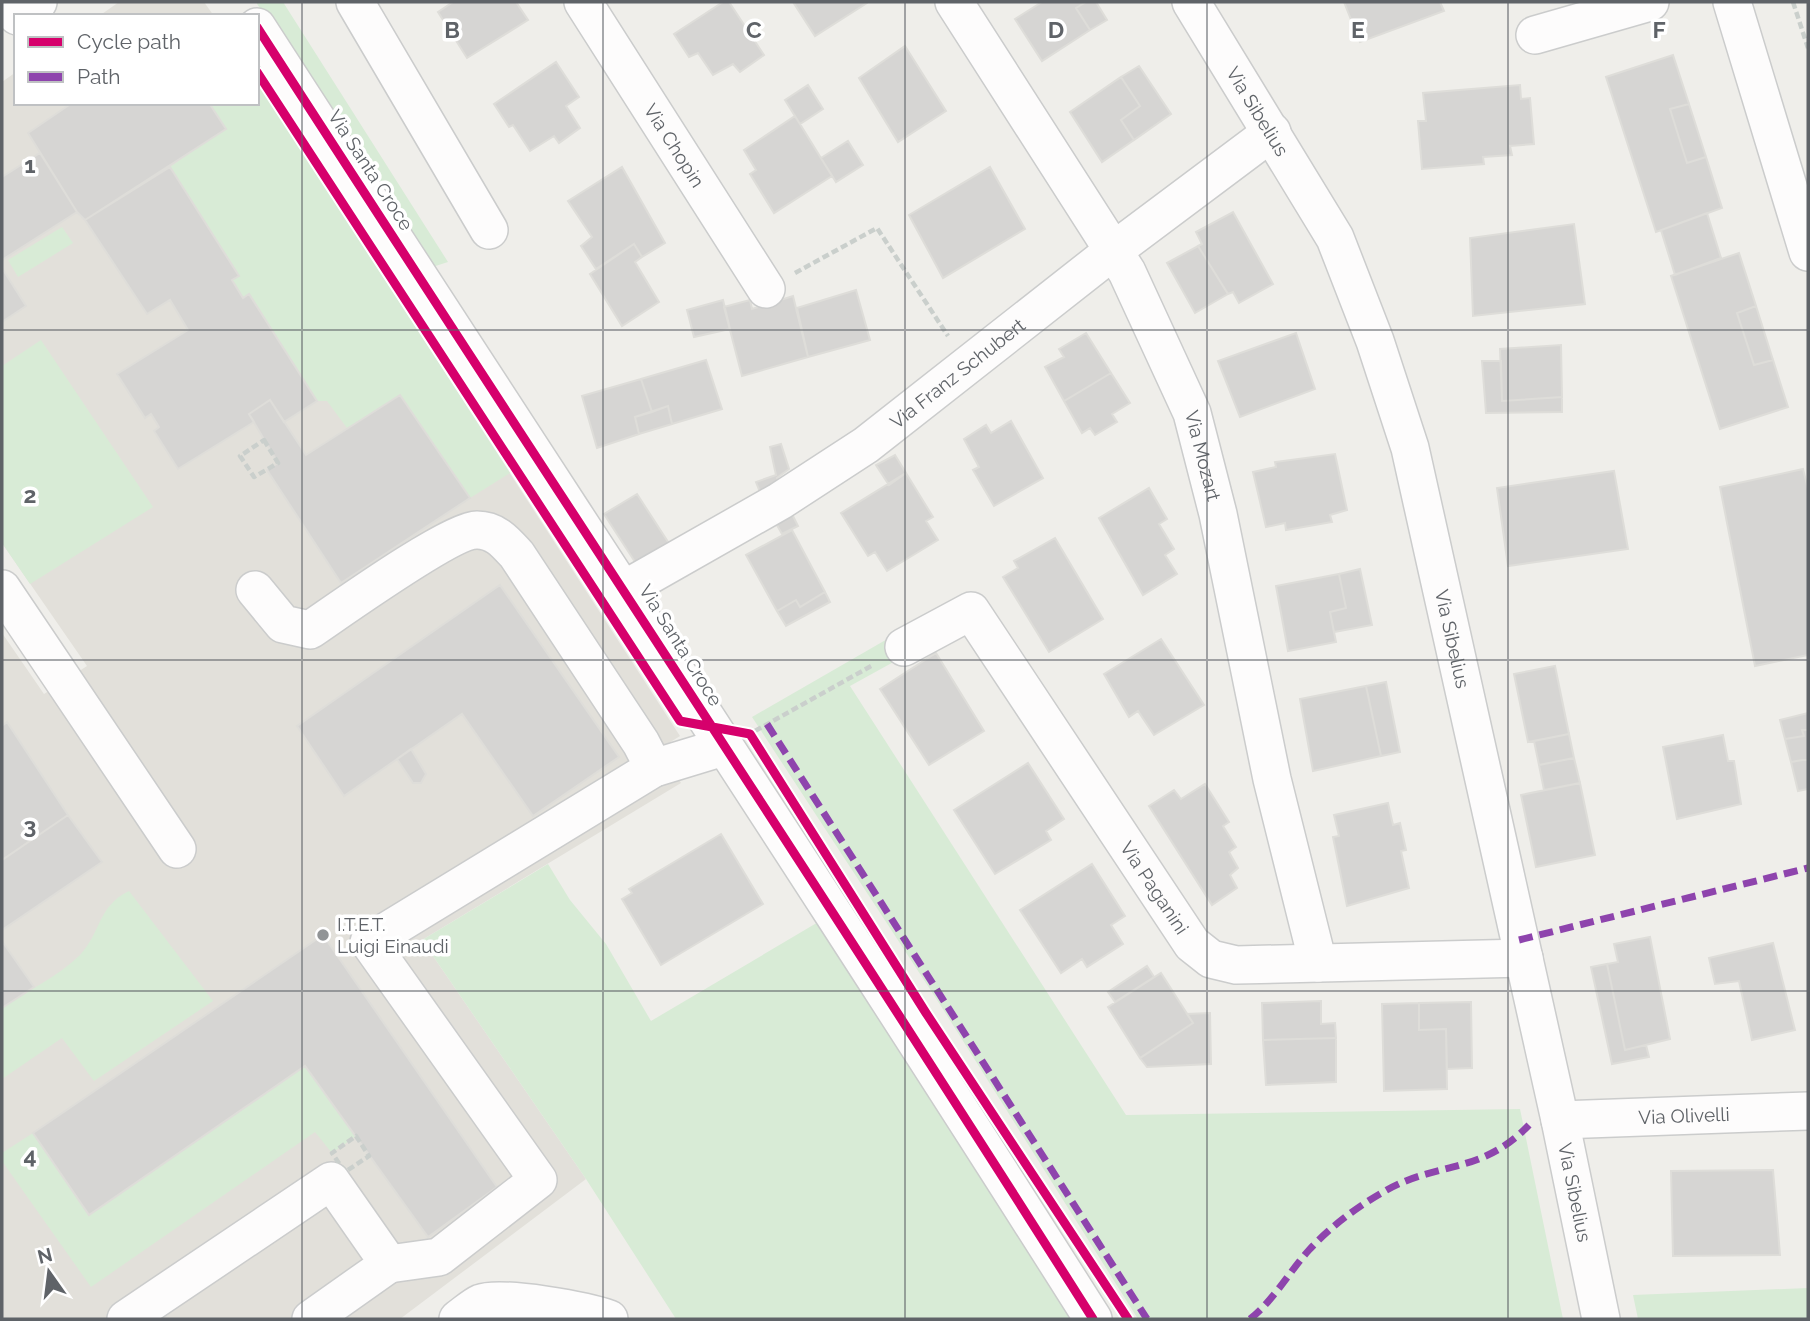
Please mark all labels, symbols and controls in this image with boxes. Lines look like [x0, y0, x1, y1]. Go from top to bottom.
legend [14, 14, 259, 105]
text: B [444, 16, 460, 43]
text: C [746, 16, 762, 43]
text: D [1048, 16, 1064, 43]
text: E [1351, 16, 1365, 43]
text: F [1652, 16, 1666, 43]
text: Cycle path [77, 29, 181, 54]
street label: Via Sibelius [1222, 63, 1293, 160]
text: Path [77, 64, 121, 89]
street label: Via Chopin [640, 100, 709, 191]
street label: Via Santa Croce [324, 106, 418, 234]
text: 1 [24, 151, 36, 178]
street label: Via Franz Schubert [886, 313, 1030, 433]
street label: Via Mozart [1181, 408, 1225, 504]
text: 2 [24, 481, 36, 508]
street label: Via Santa Croce [635, 580, 727, 710]
street label: Via Sibelius [1431, 587, 1474, 690]
text: 3 [24, 812, 36, 839]
street label: Via Paganini [1116, 837, 1193, 938]
place label: I.T.E.T. Luigi Einaudi [337, 913, 449, 957]
marker: I.T.E.T. Luigi Einaudi [315, 927, 331, 943]
street label: Via Olivelli [1638, 1103, 1730, 1128]
street label: Via Sibelius [1554, 1141, 1596, 1244]
text: 4 [23, 1142, 37, 1169]
north arrow [14, 1237, 84, 1307]
text: N [35, 1243, 55, 1268]

